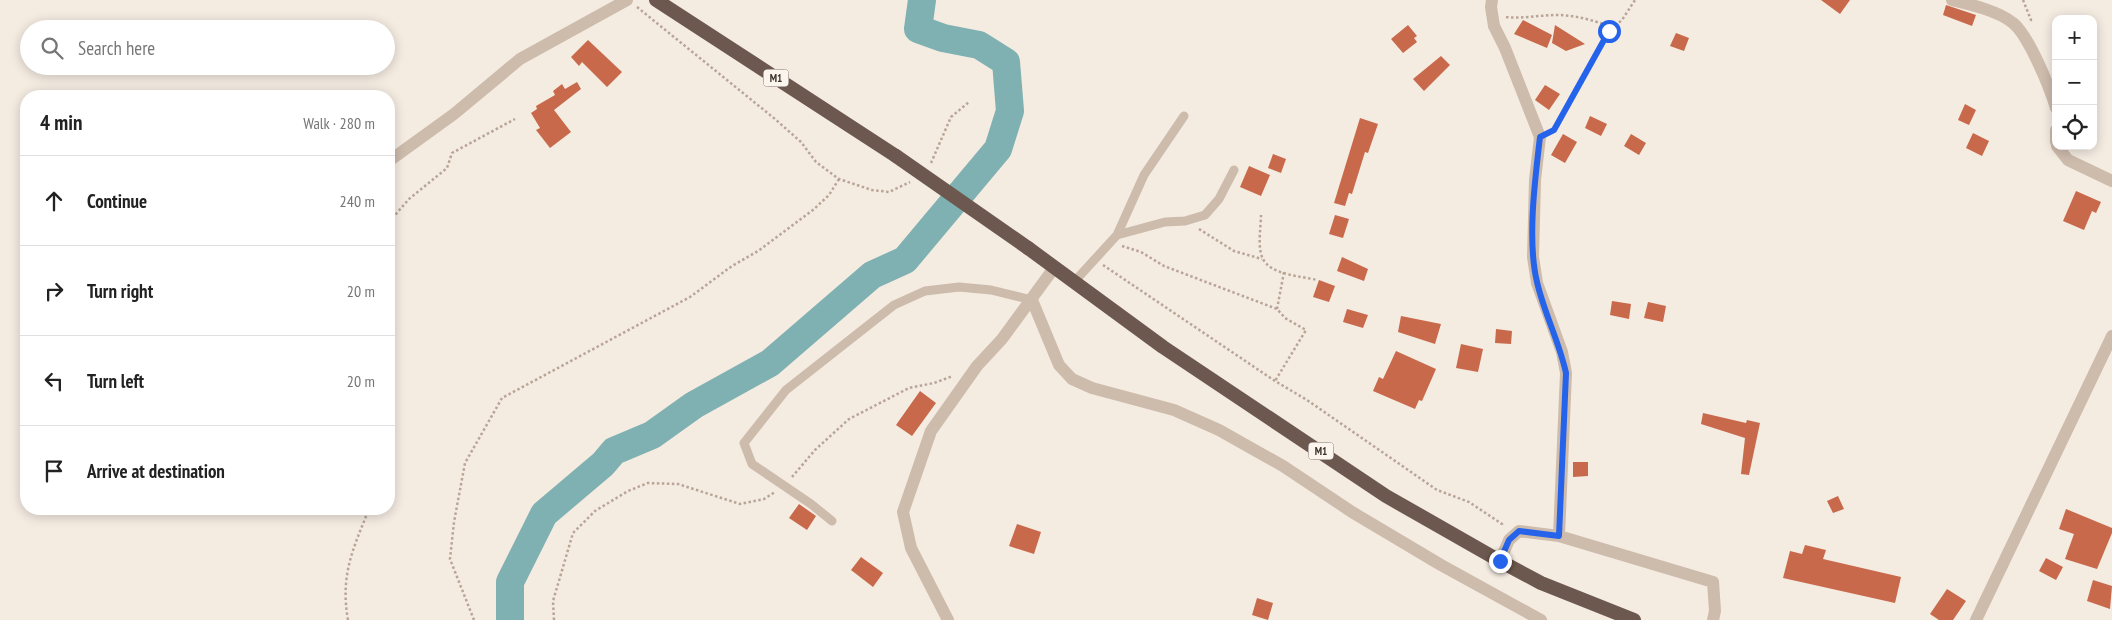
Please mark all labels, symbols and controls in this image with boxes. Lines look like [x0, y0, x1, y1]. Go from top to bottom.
map controls [2052, 15, 2097, 150]
button: + [2052, 15, 2097, 60]
search box [20, 20, 395, 75]
route start [1598, 20, 1621, 43]
icon: search [38, 34, 66, 62]
text: Search here [78, 36, 155, 60]
button: − [2052, 60, 2097, 105]
road number: M1 [764, 70, 788, 86]
button: locate [2052, 105, 2097, 150]
text: 4 min [40, 109, 82, 136]
text: Walk · 280 m [303, 113, 375, 133]
icon: ahead [40, 187, 68, 215]
text: Continue [87, 189, 147, 213]
text: 240 m [340, 191, 375, 211]
icon: right [40, 277, 68, 305]
text: Turn right [87, 279, 153, 303]
text: 20 m [347, 281, 375, 301]
icon: left [40, 367, 68, 395]
text: Turn left [87, 369, 144, 393]
text: 20 m [347, 371, 375, 391]
road number: M1 [1308, 442, 1334, 460]
icon: arrive [40, 457, 68, 485]
text: Arrive at destination [87, 459, 225, 483]
route end [1489, 550, 1512, 573]

